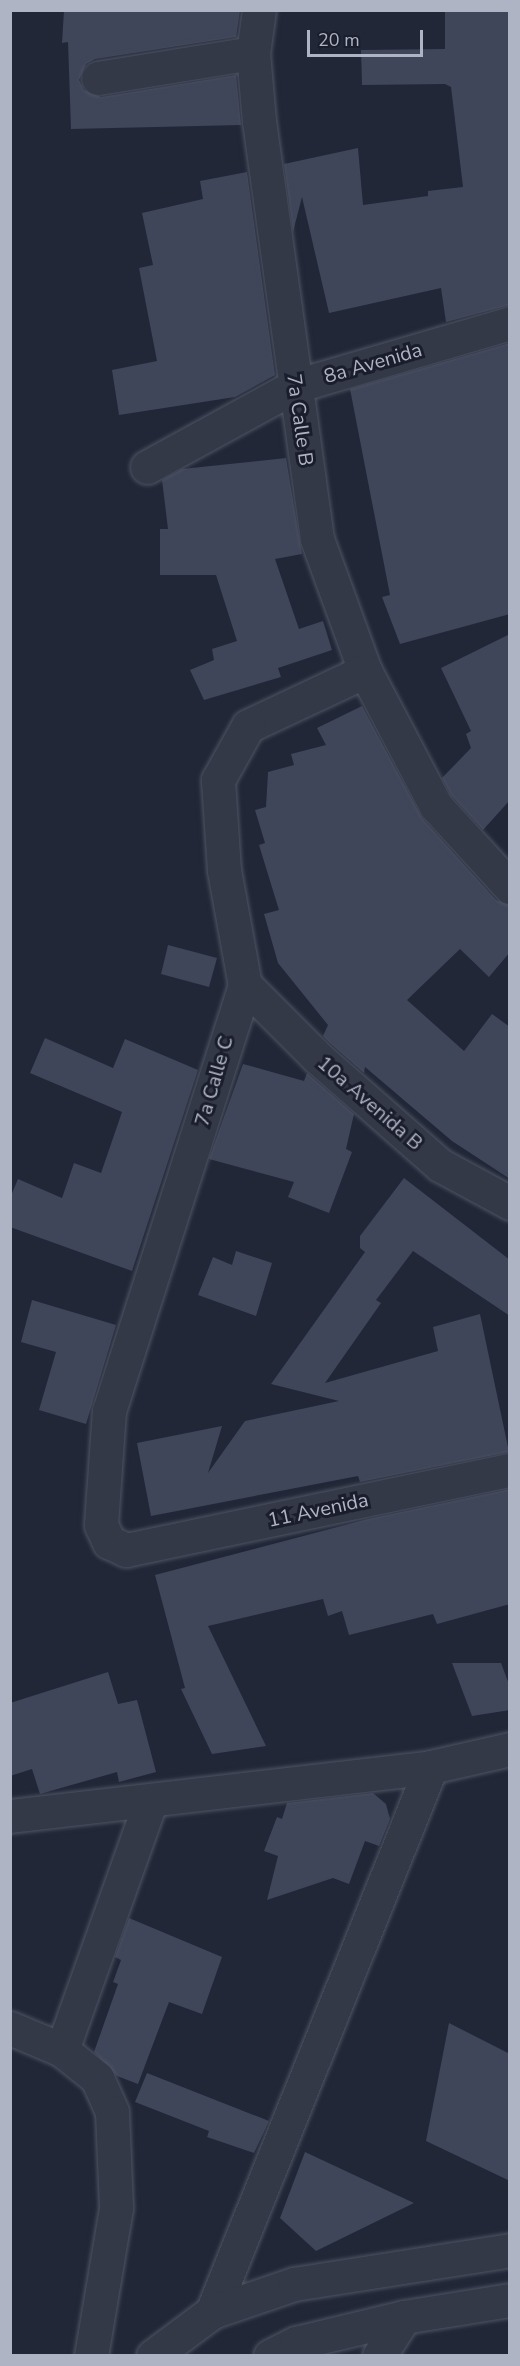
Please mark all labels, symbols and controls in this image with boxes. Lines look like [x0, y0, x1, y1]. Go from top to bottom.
scale bar [310, 18, 426, 56]
text: 20 m [318, 28, 360, 52]
street label: 8a Avenida [321, 338, 425, 388]
street label: 7a Calle B [282, 373, 318, 467]
street label: 7a Calle C [190, 1033, 238, 1129]
street label: 10a Avenida B [313, 1051, 427, 1155]
street label: 11 Avenida [265, 1488, 371, 1532]

